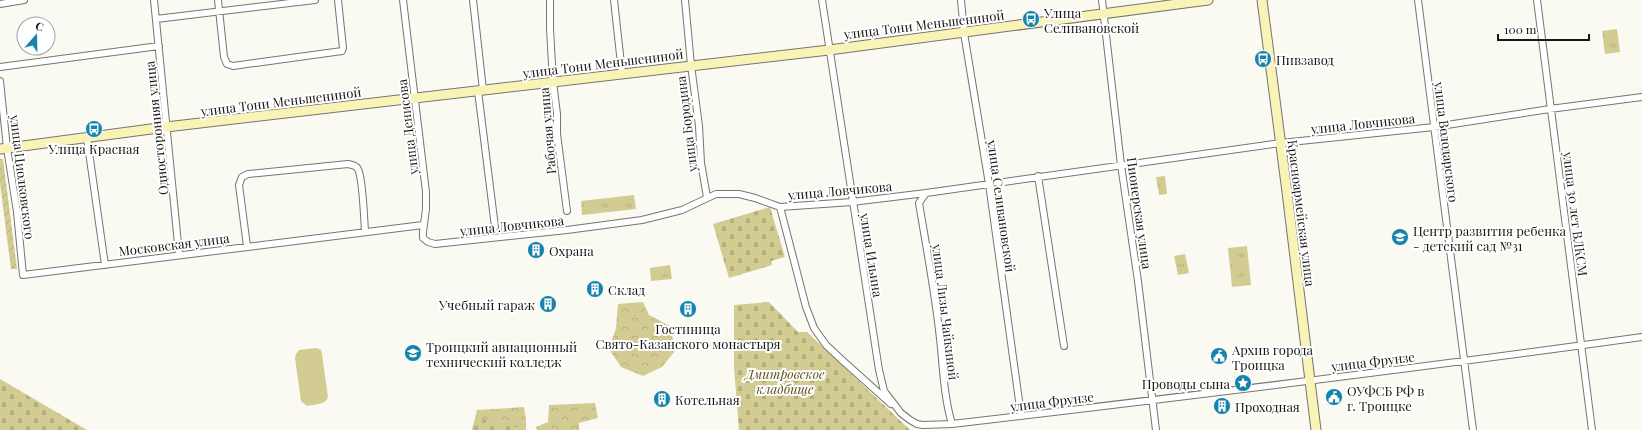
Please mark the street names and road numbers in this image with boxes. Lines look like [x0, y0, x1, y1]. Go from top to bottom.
street label: улица Тони Меньшениной [842, 6, 1005, 42]
street label: улица Тони Меньшениной [521, 45, 684, 81]
street label: Односторонняя улица [140, 60, 171, 196]
street label: улица Бородина [672, 75, 700, 174]
street label: улица Денисова [393, 78, 421, 177]
street label: улица Володарского [1431, 80, 1463, 203]
street label: улица Тони Меньшениной [199, 83, 362, 119]
street label: Рабочая улица [535, 86, 559, 175]
street label: улица Ловчикова [1309, 109, 1416, 137]
street label: улица Циолковского [7, 113, 39, 240]
street label: улица Селивановской [984, 138, 1020, 273]
street label: Красноармейская улица [1285, 139, 1319, 288]
street label: улица 30 лет ВЛКСМ [1560, 150, 1592, 277]
street label: Пионерская улица [1124, 156, 1156, 271]
street label: улица Ловчикова [786, 177, 893, 203]
street label: улица Ловчикова [458, 211, 565, 239]
street label: улица Ильина [857, 211, 887, 299]
street label: Московская улица [118, 229, 231, 259]
street label: улица Лизы Чайкиной [929, 242, 963, 381]
street label: улица Фрунзе [1329, 347, 1416, 375]
street label: улица Фрунзе [1008, 387, 1095, 415]

